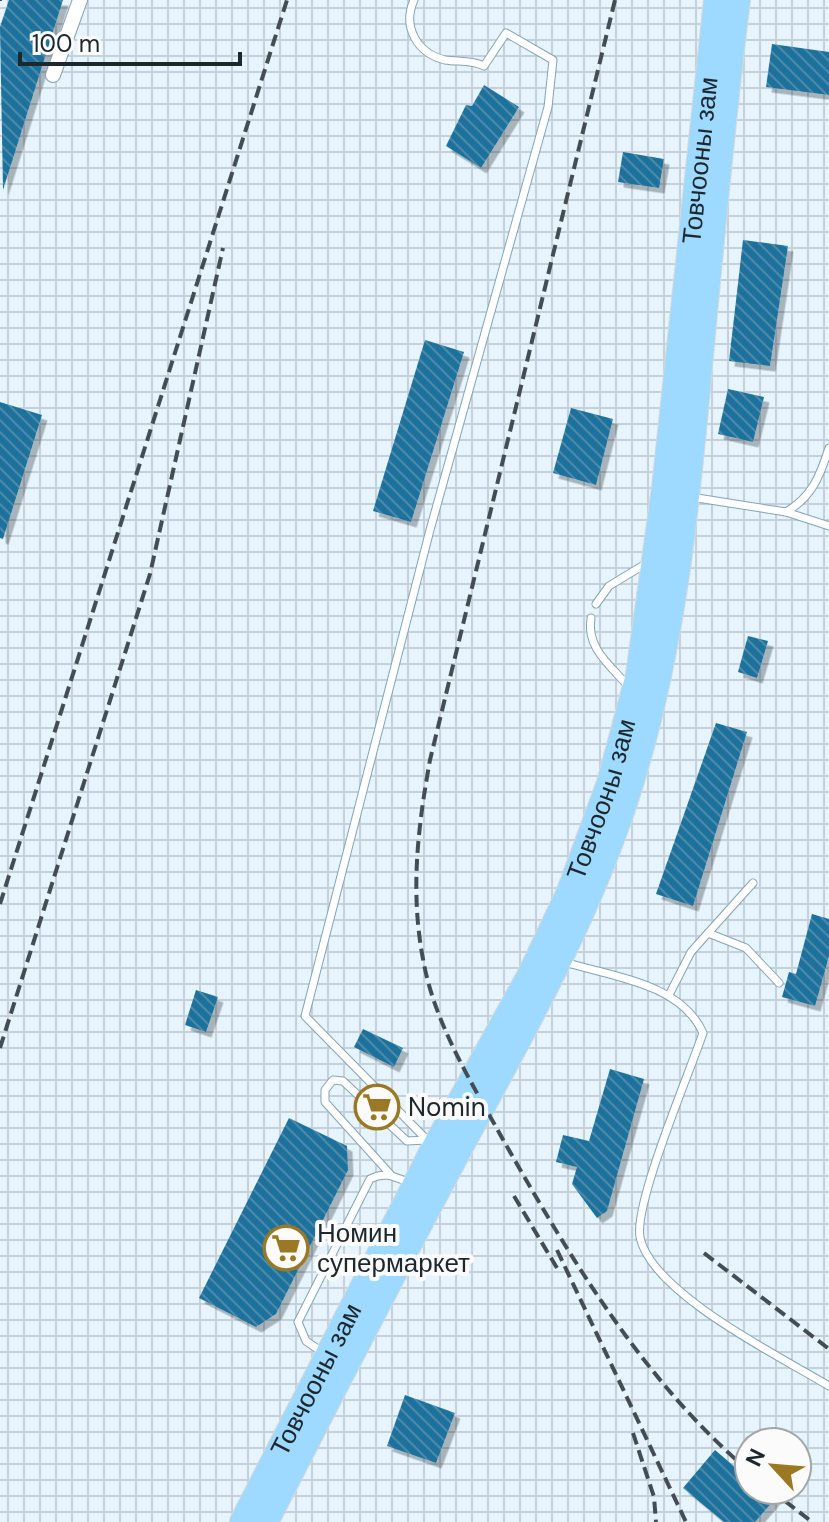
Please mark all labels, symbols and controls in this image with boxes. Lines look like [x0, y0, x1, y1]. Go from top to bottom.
scale bar [20, 16, 240, 66]
text: 100 m [32, 28, 100, 59]
street label: Товчооны зам [674, 75, 726, 246]
street label: Товчооны зам [559, 715, 643, 884]
supermarket icon: Nomin [353, 1083, 401, 1131]
place label: Nomin [408, 1090, 486, 1124]
place label: Номин супермаркет [317, 1216, 470, 1280]
supermarket icon: Номин супермаркет [262, 1224, 310, 1272]
street label: Товчооны зам [263, 1297, 369, 1462]
north arrow [733, 1426, 813, 1506]
text: N [739, 1444, 772, 1471]

